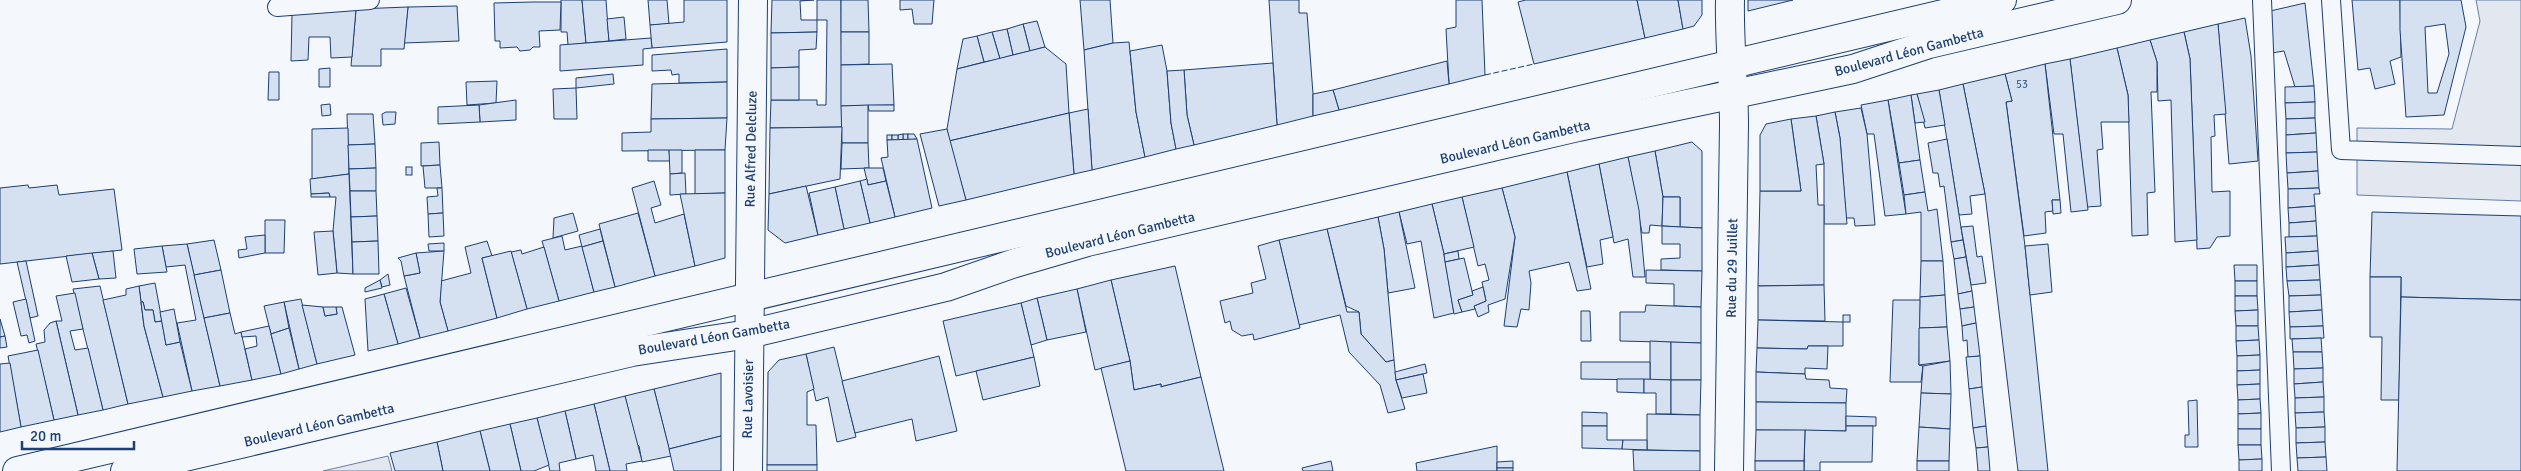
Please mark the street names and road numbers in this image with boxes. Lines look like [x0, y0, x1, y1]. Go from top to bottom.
street label: Boulevard Léon Gambetta [1833, 24, 1985, 80]
street label: Rue Alfred Delcluze [741, 90, 761, 208]
street label: Boulevard Léon Gambetta [1438, 116, 1592, 168]
street label: Boulevard Léon Gambetta [1043, 208, 1197, 262]
street label: Rue du 29 Juillet [1723, 218, 1741, 318]
street label: Boulevard Léon Gambetta [637, 315, 791, 359]
street label: Rue Lavoisier [739, 358, 757, 439]
street label: Boulevard Léon Gambetta [242, 399, 396, 451]

